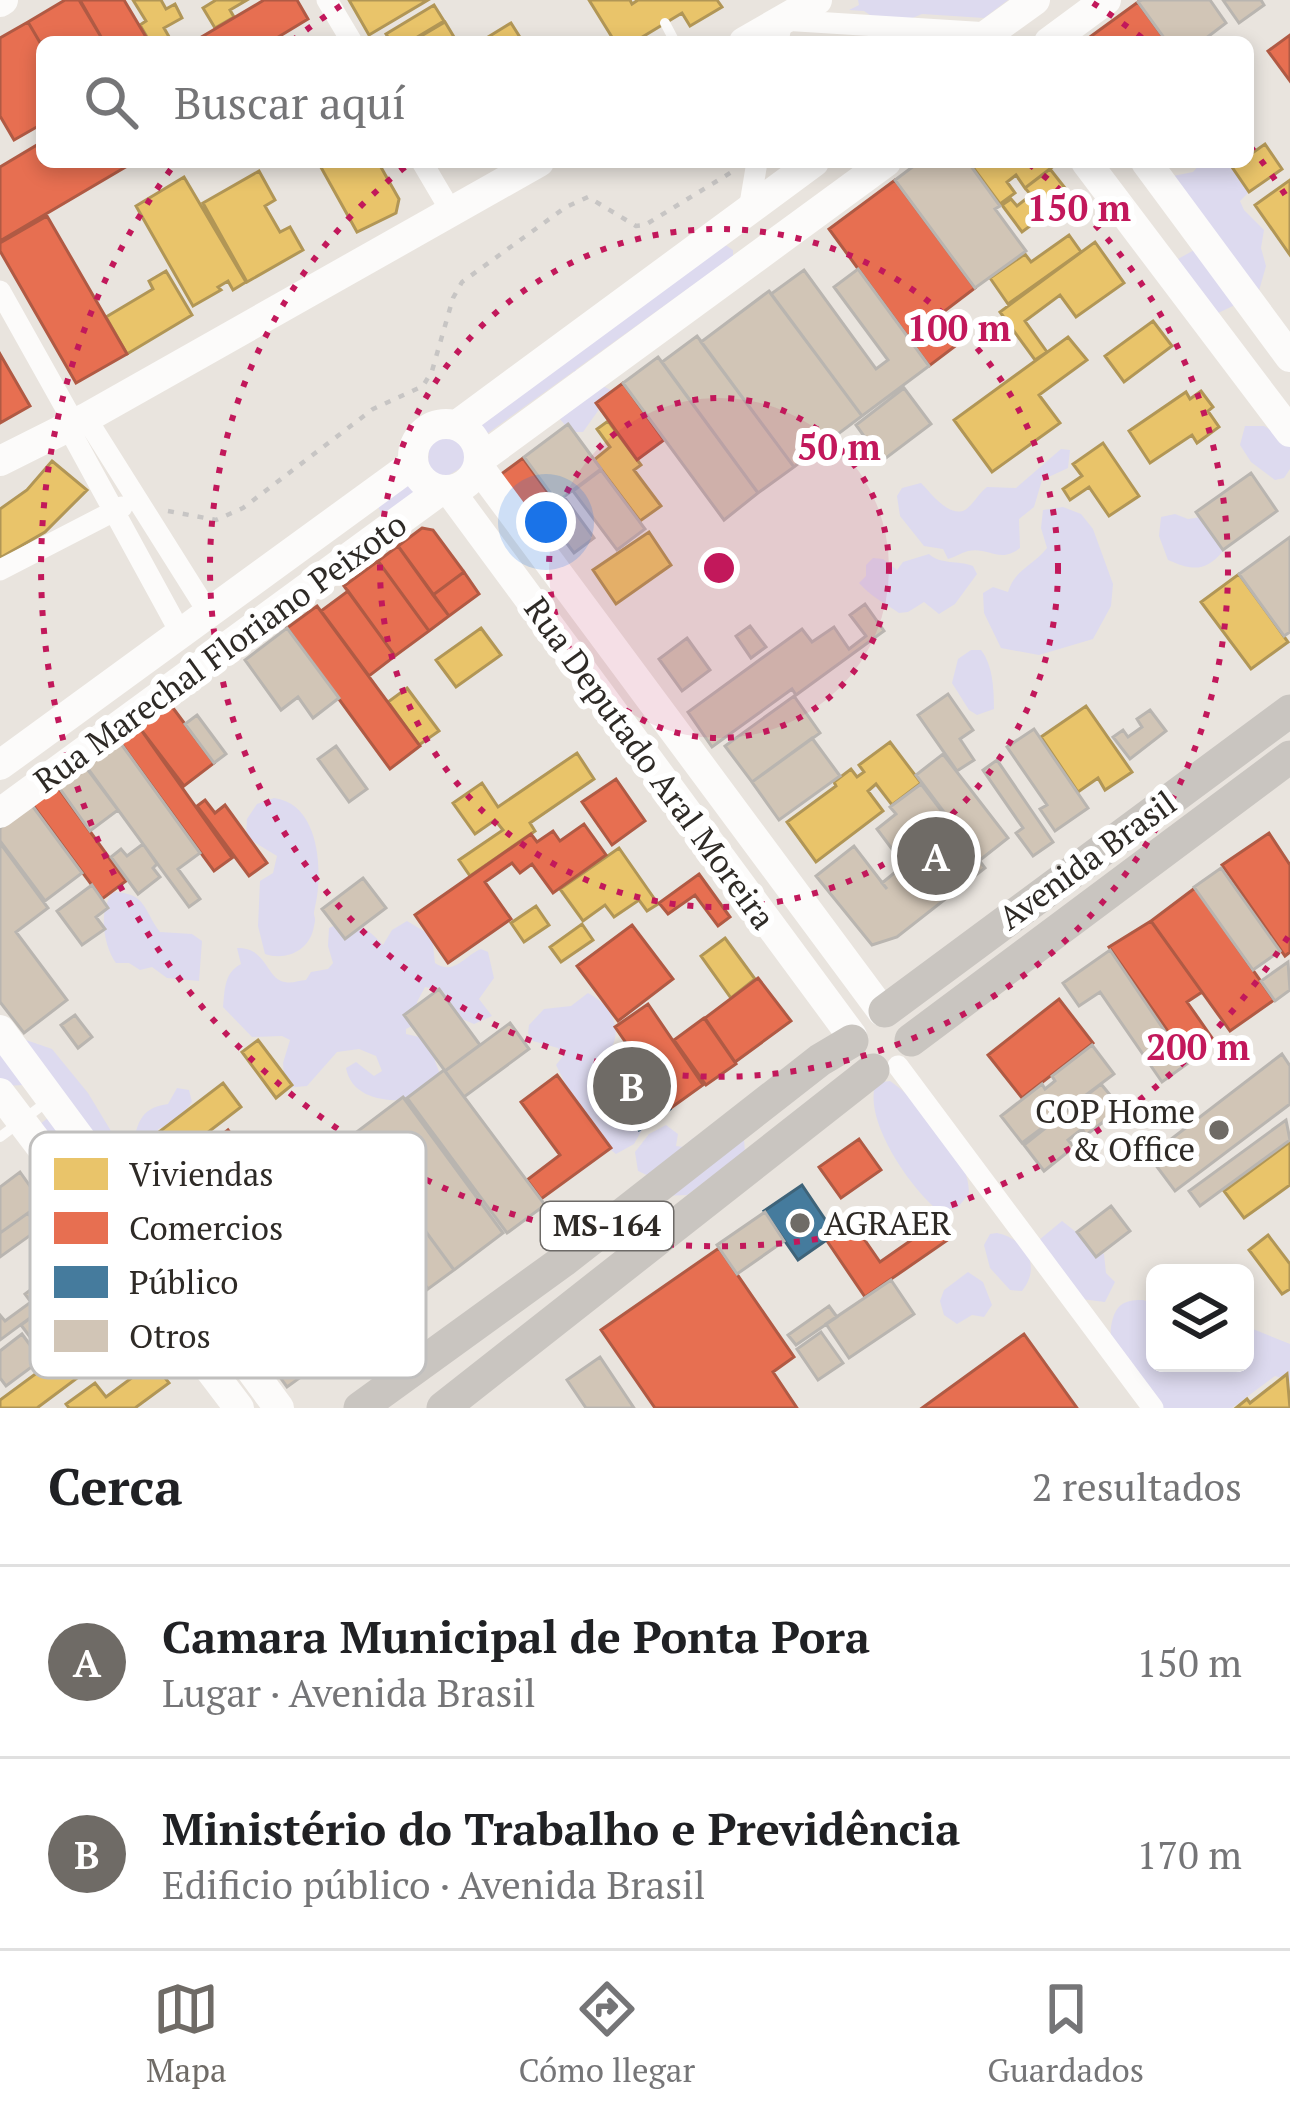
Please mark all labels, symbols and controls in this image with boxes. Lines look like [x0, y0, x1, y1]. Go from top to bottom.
search box [36, 36, 1254, 168]
icon: search [78, 69, 144, 135]
text: Buscar aquí [174, 72, 406, 132]
text: 150 m [1027, 184, 1131, 231]
text: 100 m [907, 304, 1011, 351]
text: 50 m [797, 423, 881, 470]
your location [516, 492, 576, 552]
street label: Rua Marechal Floriano Peixoto [25, 502, 414, 801]
centre of rings [698, 547, 740, 589]
street label: Rua Deputado Aral Moreira [515, 588, 785, 937]
street label: Avenida Brasil [989, 781, 1184, 938]
pin: A [897, 811, 975, 901]
text: 200 m [1146, 1023, 1250, 1070]
pin: B [593, 1041, 671, 1131]
place label: COP Home & Office [1035, 1089, 1195, 1170]
marker: COP Home & Office [1206, 1117, 1232, 1143]
legend [30, 1132, 426, 1378]
text: Viviendas [129, 1152, 274, 1195]
place label: AGRAER [824, 1201, 951, 1244]
road number: MS-164 [541, 1202, 673, 1250]
text: Comercios [129, 1206, 283, 1249]
marker: AGRAER [787, 1210, 813, 1236]
text: Público [129, 1260, 239, 1303]
map controls [1146, 1264, 1254, 1372]
button: layers [1146, 1264, 1254, 1372]
text: Otros [129, 1314, 211, 1357]
text: Cerca [48, 1452, 183, 1520]
text: 2 resultados [1032, 1460, 1242, 1512]
text: Camara Municipal de Ponta Pora [162, 1606, 870, 1666]
text: A [73, 1636, 101, 1688]
text: 150 m [1137, 1636, 1242, 1688]
text: Lugar · Avenida Brasil [162, 1666, 536, 1718]
text: Ministério do Trabalho e Previdência [162, 1798, 960, 1858]
text: B [74, 1828, 100, 1880]
text: 170 m [1137, 1828, 1242, 1880]
text: Edificio público · Avenida Brasil [162, 1858, 706, 1910]
tab: Mapa [146, 1976, 227, 2091]
tab: Cómo llegar [519, 1976, 695, 2091]
tab: Guardados [987, 1976, 1144, 2091]

